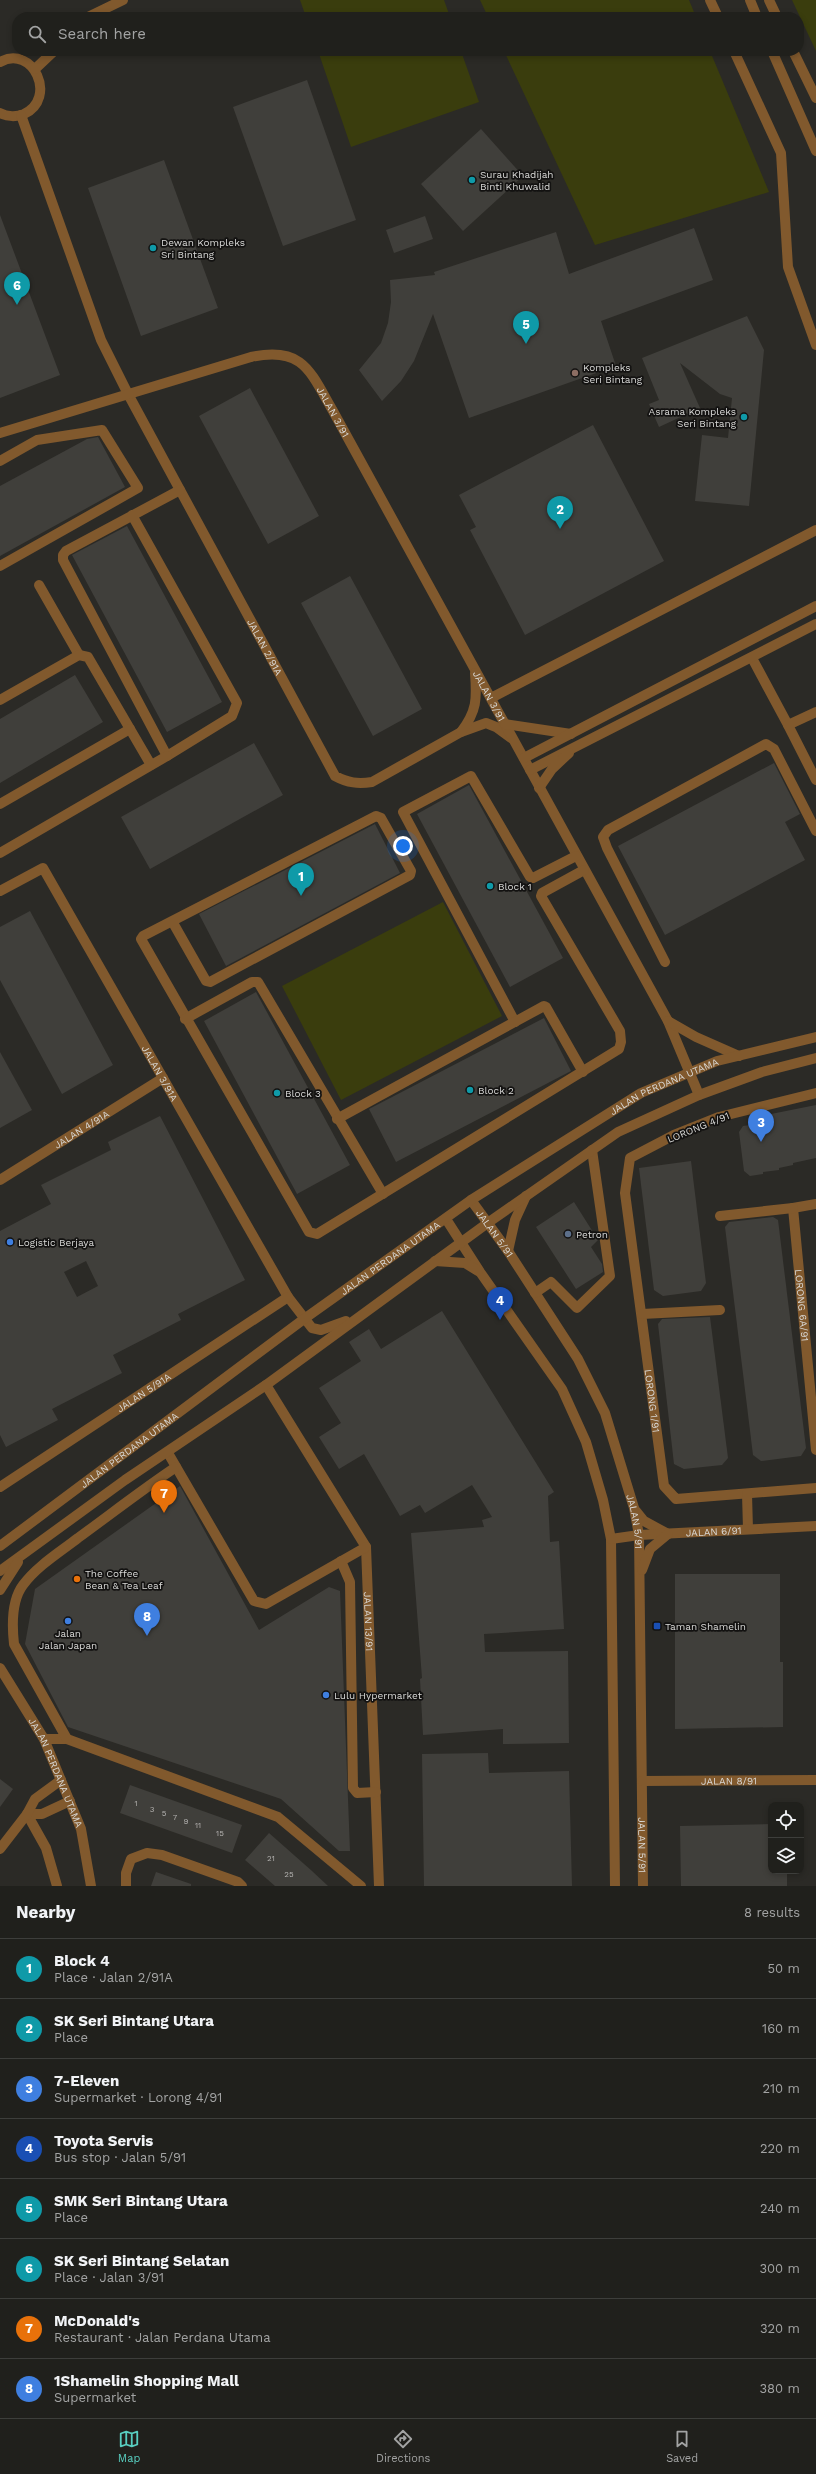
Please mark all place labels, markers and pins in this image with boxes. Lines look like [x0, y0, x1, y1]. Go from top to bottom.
place label: Surau Khadijah Binti Khuwalid [480, 169, 554, 192]
marker: Surau Khadijah Binti Khuwalid [467, 175, 477, 185]
place label: Dewan Kompleks Sri Bintang [161, 237, 245, 260]
marker: Dewan Kompleks Sri Bintang [148, 243, 158, 253]
pin: 6 [4, 272, 30, 305]
pin: 5 [513, 311, 539, 344]
place label: Kompleks Seri Bintang [583, 362, 643, 385]
marker: Kompleks Seri Bintang [570, 368, 580, 378]
place label: Asrama Kompleks Seri Bintang [649, 406, 737, 429]
marker: Asrama Kompleks Seri Bintang [739, 412, 749, 422]
pin: 2 [547, 496, 573, 529]
pin: 1 [288, 863, 314, 896]
marker: Block 1 [485, 881, 495, 891]
place label: Block 1 [498, 881, 532, 892]
marker: Block 2 [465, 1085, 475, 1095]
place label: Block 2 [478, 1085, 514, 1096]
marker: Block 3 [272, 1088, 282, 1098]
place label: Block 3 [285, 1088, 321, 1099]
pin: 3 [748, 1109, 774, 1142]
marker: Petron [563, 1229, 573, 1239]
place label: Petron [576, 1229, 608, 1240]
marker: Logistic Berjaya [5, 1237, 15, 1247]
place label: Logistic Berjaya [18, 1237, 94, 1248]
pin: 4 [487, 1287, 513, 1320]
pin: 7 [151, 1480, 177, 1513]
place label: The Coffee Bean & Tea Leaf [85, 1568, 163, 1591]
marker: The Coffee Bean & Tea Leaf [72, 1574, 82, 1584]
pin: 8 [134, 1603, 160, 1636]
marker: Jalan Jalan Japan [63, 1616, 73, 1626]
marker: Taman Shamelin [652, 1621, 662, 1631]
place label: Taman Shamelin [665, 1621, 746, 1632]
place label: Jalan Jalan Japan [39, 1628, 97, 1651]
marker: Lulu Hypermarket [321, 1690, 331, 1700]
place label: Lulu Hypermarket [334, 1690, 423, 1701]

